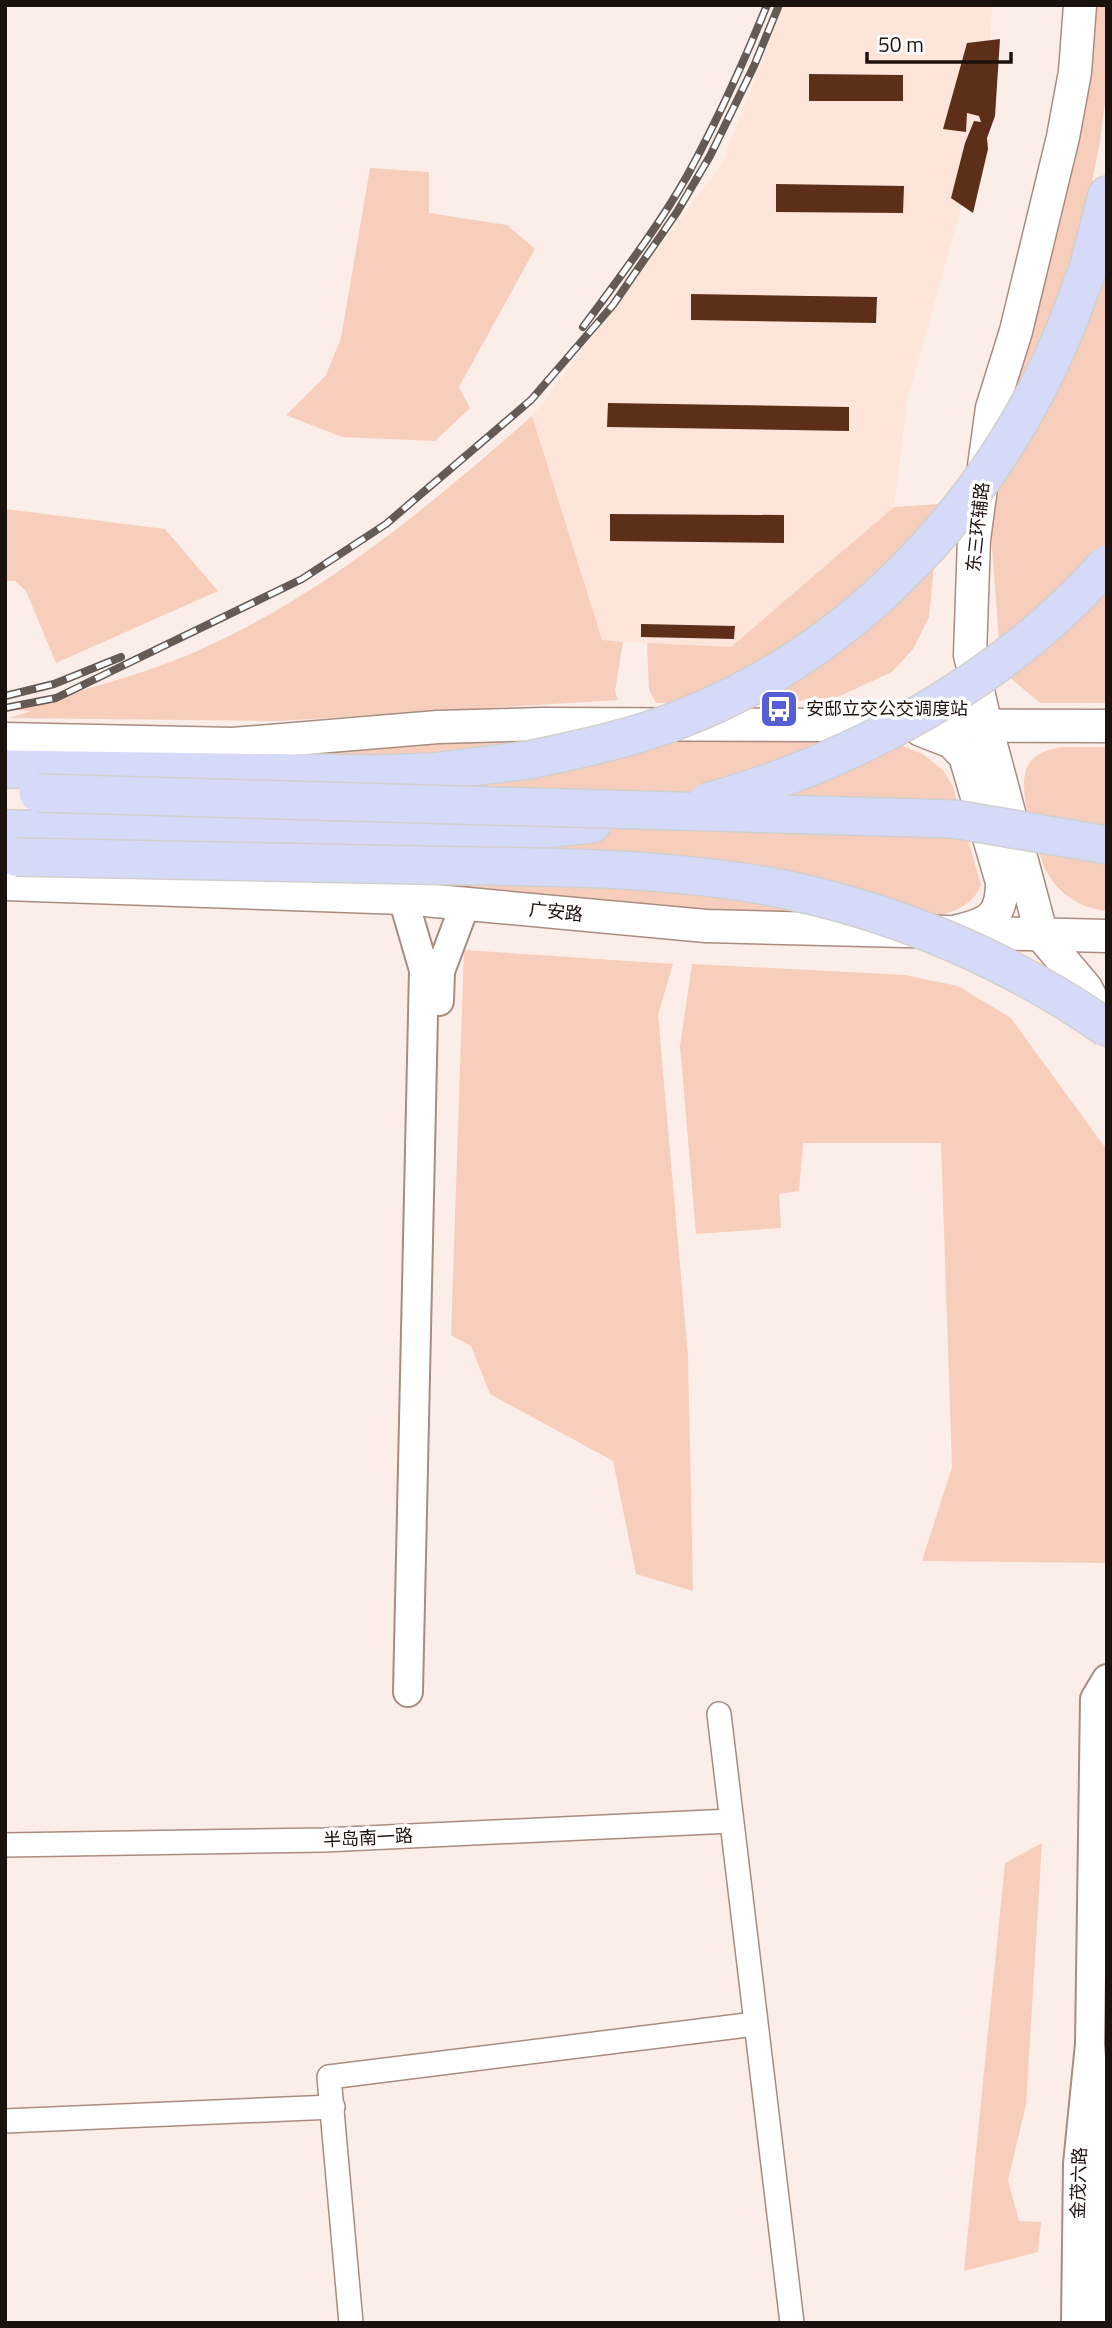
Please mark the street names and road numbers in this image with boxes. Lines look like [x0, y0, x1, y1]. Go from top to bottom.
street label: 东三环辅路 [959, 481, 996, 573]
street label: 广安路 [528, 895, 584, 928]
street label: 半岛南一路 [322, 1822, 414, 1853]
street label: 金茂六路 [1064, 2147, 1093, 2219]

